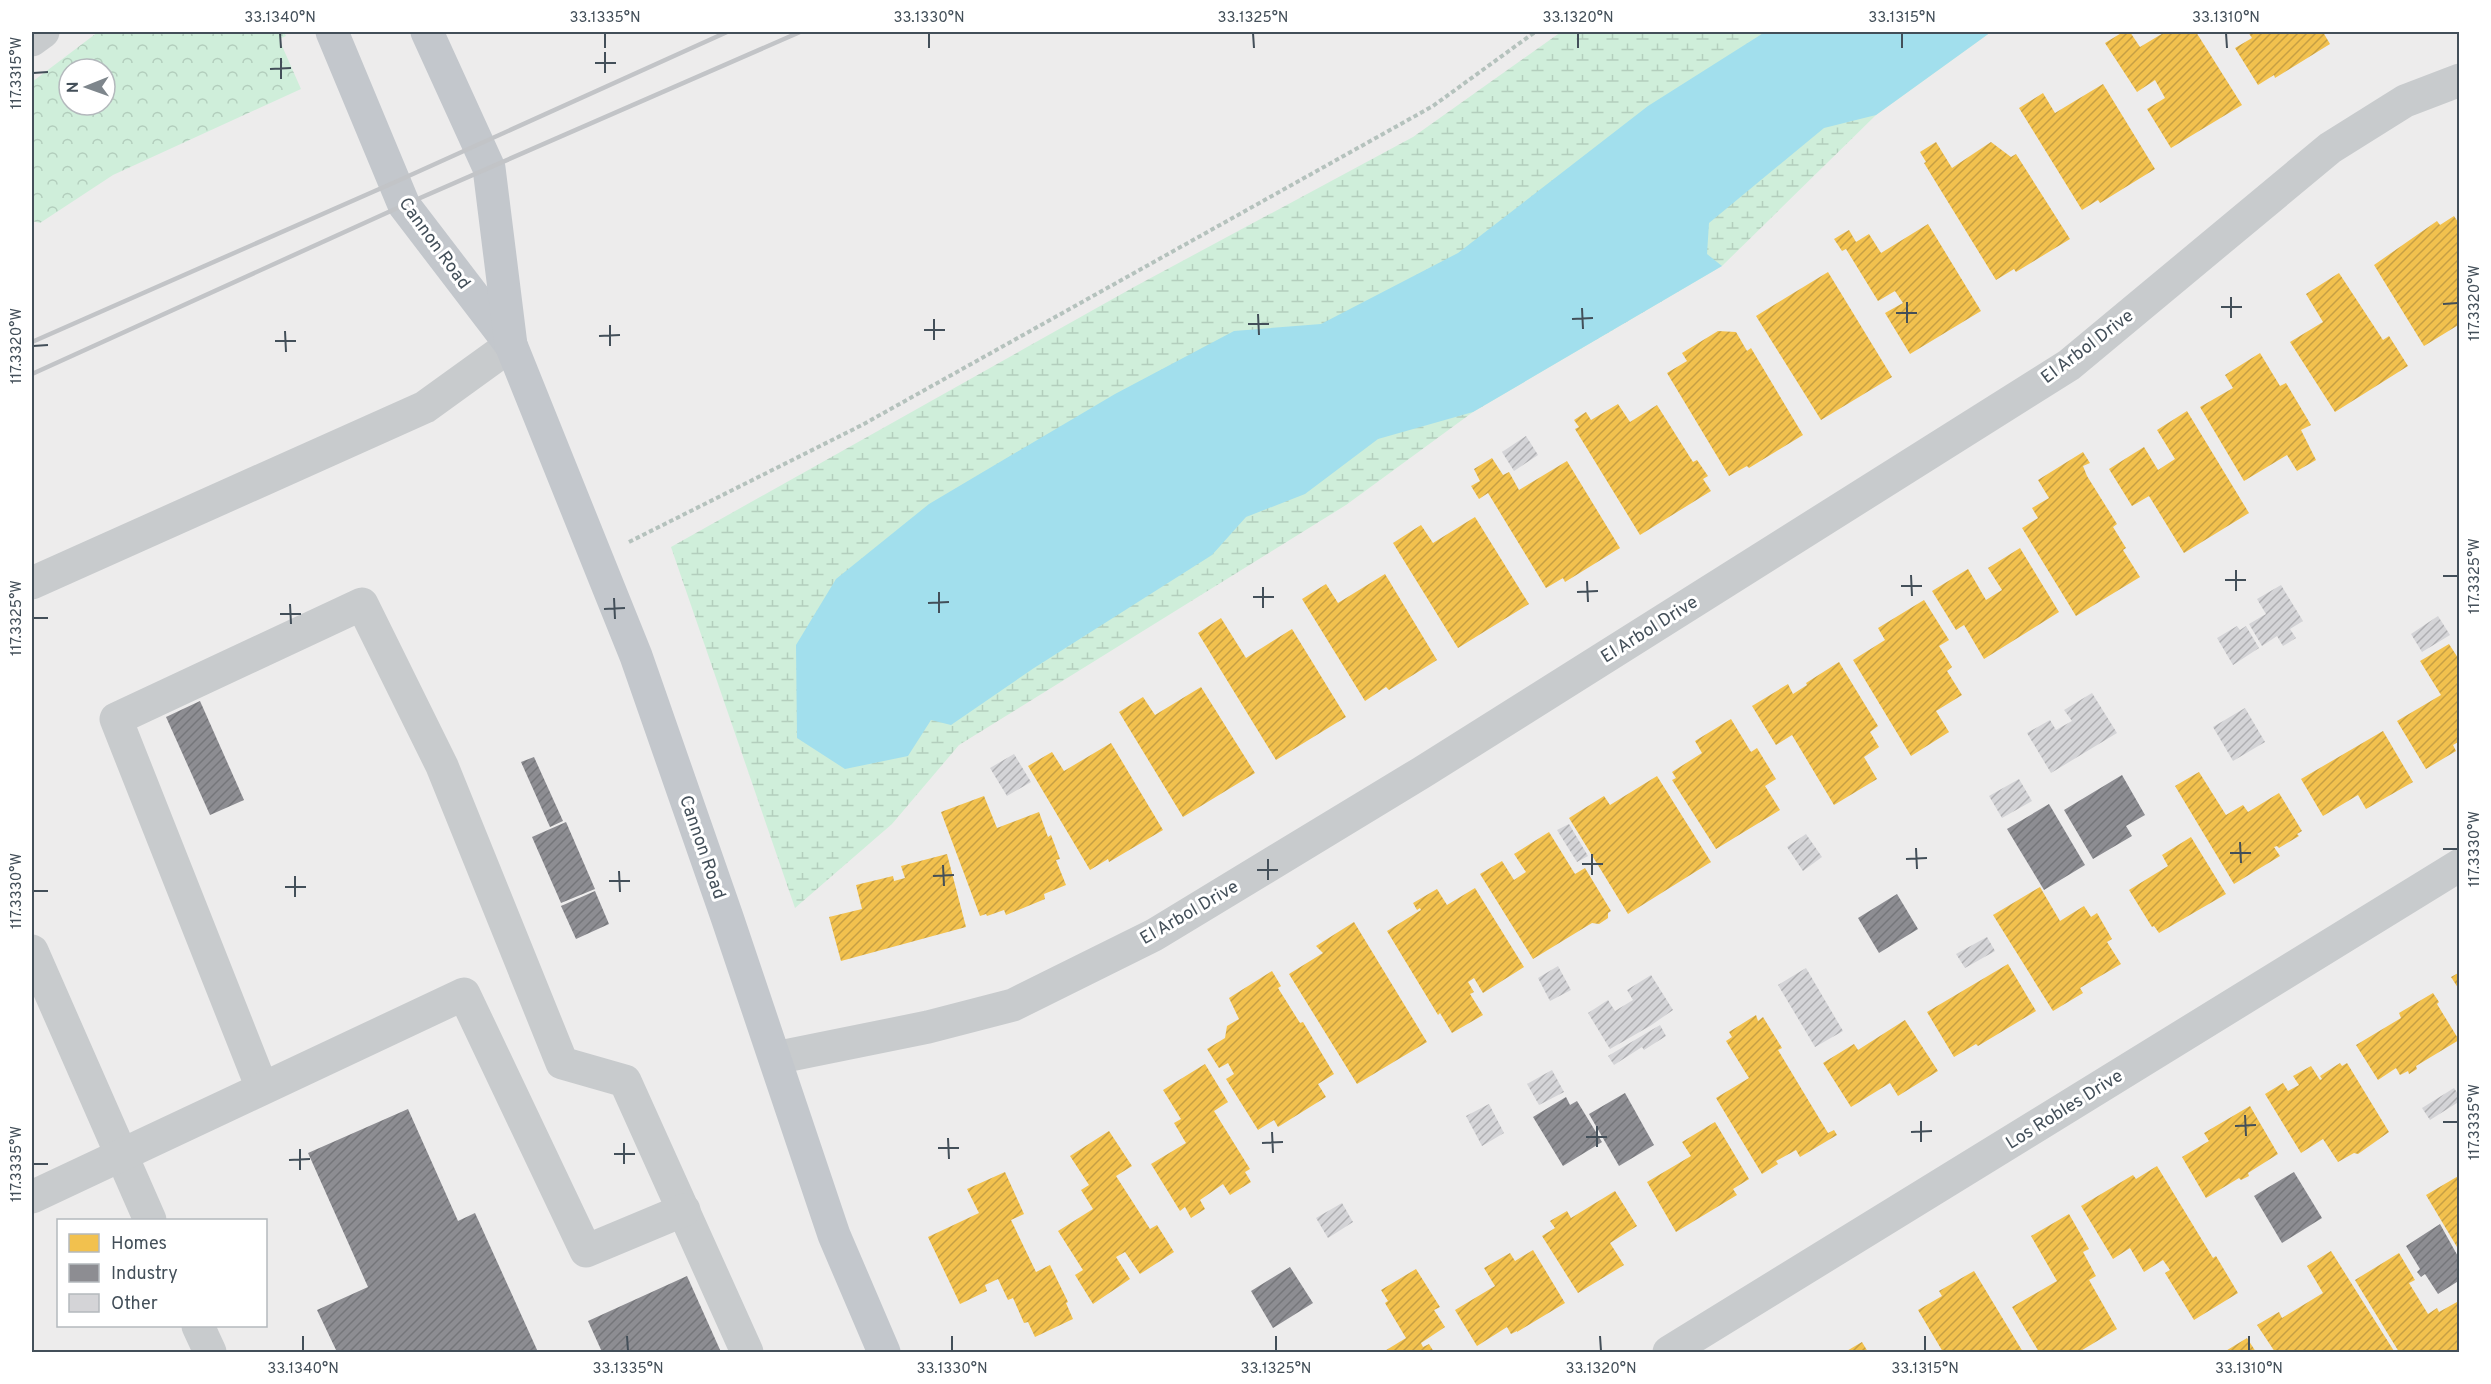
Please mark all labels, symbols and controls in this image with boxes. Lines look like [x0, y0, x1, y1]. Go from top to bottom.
text: 33.1340°N [244, 9, 316, 28]
text: 33.1335°N [569, 9, 641, 28]
text: 33.1330°N [893, 9, 965, 28]
text: 33.1325°N [1218, 9, 1288, 28]
text: 33.1320°N [1542, 9, 1614, 28]
text: 33.1315°N [1868, 9, 1936, 28]
text: 33.1310°N [2192, 9, 2260, 28]
text: 117.3315°W [8, 37, 27, 109]
north arrow [57, 57, 117, 117]
text: N [64, 81, 84, 93]
street label: Cannon Road [393, 193, 475, 294]
text: 117.3320°W [2466, 265, 2485, 341]
street label: El Arbol Drive [2037, 305, 2139, 390]
text: 117.3320°W [8, 308, 27, 384]
text: 117.3325°W [2466, 538, 2485, 614]
text: 117.3325°W [8, 580, 27, 656]
street label: El Arbol Drive [1597, 591, 1703, 669]
street label: Cannon Road [673, 793, 730, 902]
text: 117.3330°W [2466, 811, 2485, 887]
text: 117.3330°W [8, 853, 27, 929]
street label: El Arbol Drive [1136, 876, 1243, 951]
street label: Los Robles Drive [2002, 1065, 2128, 1155]
text: 117.3335°W [2466, 1084, 2485, 1160]
text: 117.3335°W [8, 1126, 27, 1202]
legend [57, 1219, 267, 1327]
text: Homes [111, 1233, 167, 1256]
text: Industry [111, 1263, 178, 1286]
text: Other [111, 1293, 158, 1316]
text: 33.1340°N [267, 1360, 339, 1379]
text: 33.1335°N [592, 1360, 664, 1379]
text: 33.1330°N [916, 1360, 988, 1379]
text: 33.1325°N [1241, 1360, 1311, 1379]
text: 33.1320°N [1565, 1360, 1637, 1379]
text: 33.1315°N [1891, 1360, 1959, 1379]
text: 33.1310°N [2215, 1360, 2283, 1379]

